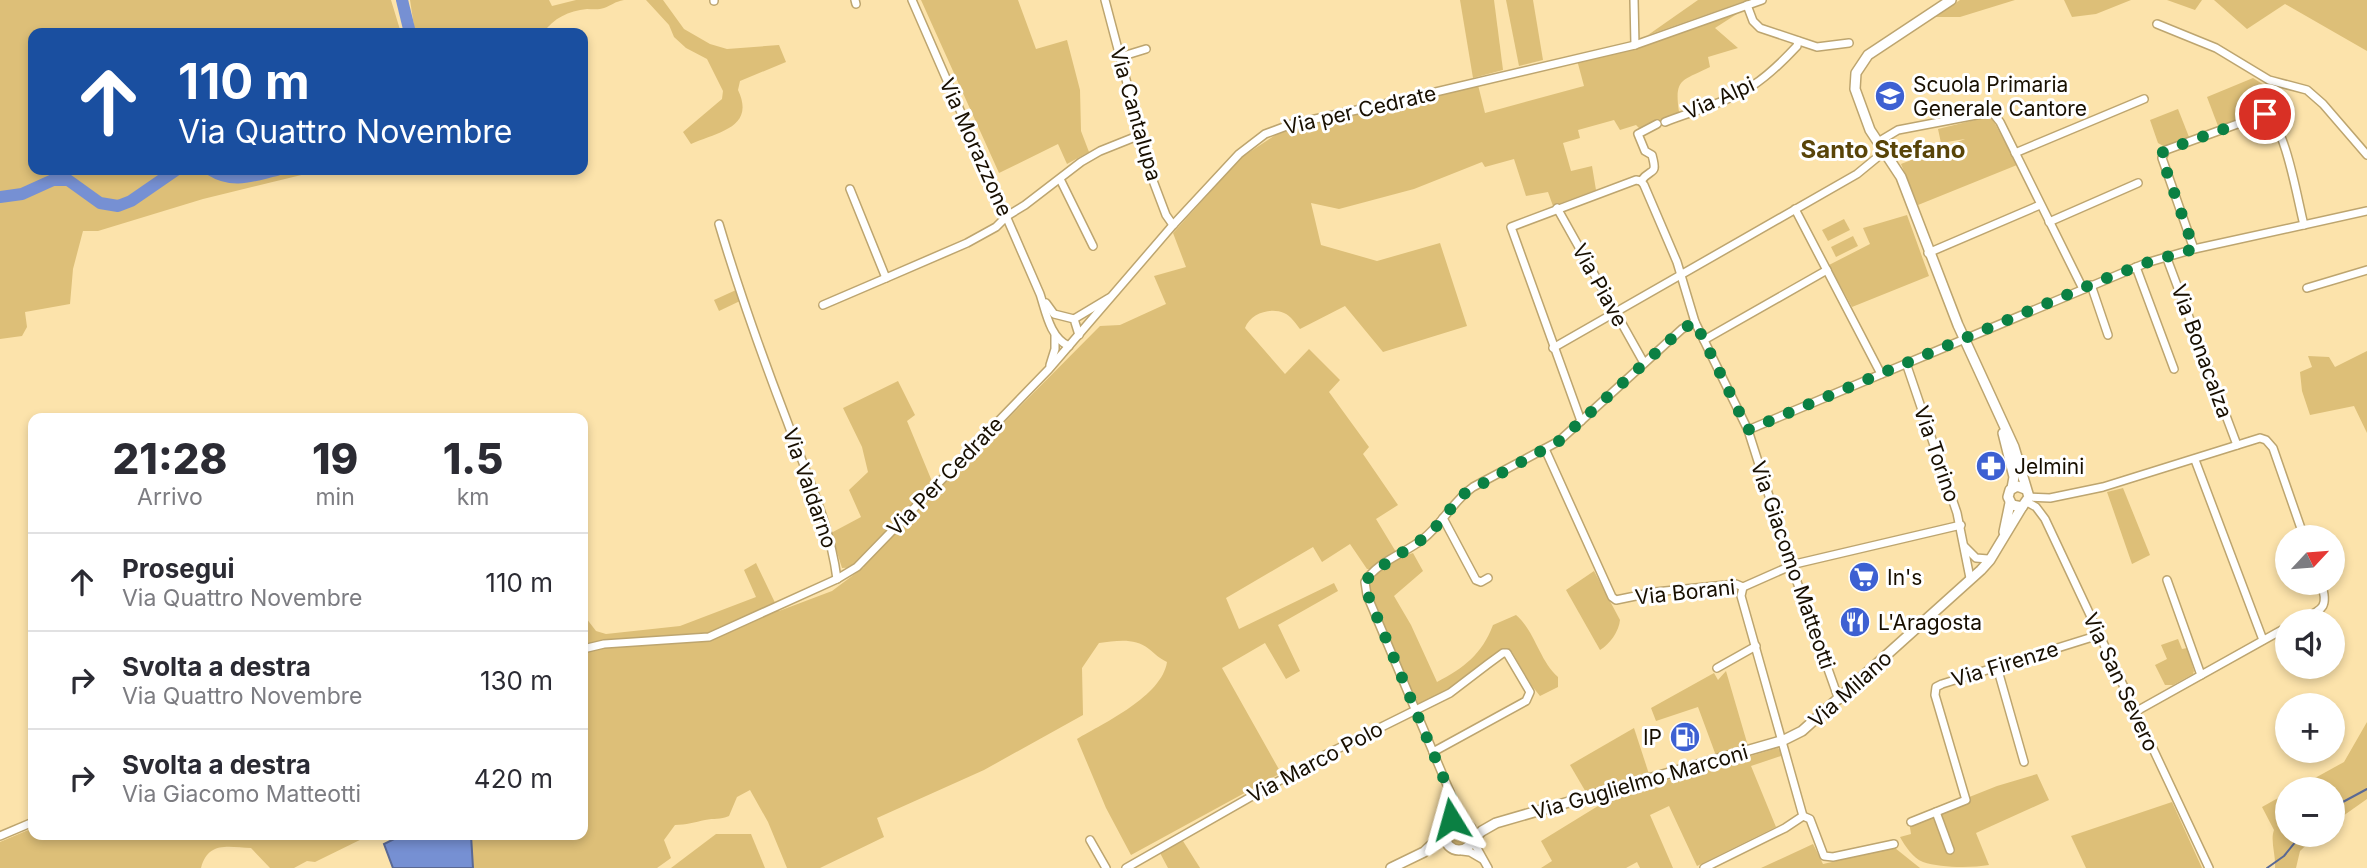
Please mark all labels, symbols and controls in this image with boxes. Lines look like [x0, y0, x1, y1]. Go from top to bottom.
street label: Via Cantalupa [1105, 44, 1167, 184]
text: 110 m [178, 52, 310, 111]
icon: ahead [63, 56, 154, 147]
street label: Via Alpi [1680, 71, 1758, 125]
place label: Scuola Primaria Generale Cantore [1913, 72, 2087, 121]
street label: Via Morazzone [934, 74, 1018, 220]
school or university icon: Scuola Primaria Generale Cantore [1873, 79, 1907, 113]
street label: Via per Cedrate [1282, 80, 1438, 140]
pin [2235, 84, 2295, 144]
icon: arrive [2246, 95, 2284, 133]
text: Via Quattro Novembre [178, 112, 513, 151]
district label: Santo Stefano [1801, 135, 1965, 164]
street label: Via Piave [1567, 239, 1633, 331]
street label: Via Bonacalza [2166, 281, 2238, 421]
street label: Via Torino [1909, 403, 1965, 505]
street label: Via Per Cedrate [882, 411, 1008, 541]
street label: Via Valdarno [778, 425, 842, 551]
text: 21:28 [113, 433, 227, 484]
text: 19 [312, 433, 358, 484]
text: 1.5 [443, 433, 503, 484]
pharmacy icon: Jelmini [1974, 449, 2008, 483]
place label: Jelmini [2014, 454, 2084, 479]
street label: Via Giacomo Matteotti [1746, 458, 1840, 672]
text: Arrivo [137, 483, 203, 511]
text: min [315, 483, 355, 511]
text: km [457, 483, 490, 511]
north arrow [2275, 525, 2345, 595]
map controls [2275, 525, 2345, 847]
text: Prosegui [122, 553, 234, 584]
supermarket icon: In's [1847, 560, 1881, 594]
icon: ahead [63, 563, 101, 601]
place label: In's [1887, 565, 1922, 590]
text: 110 m [485, 567, 553, 598]
street label: Via Borani [1634, 574, 1736, 610]
text: Via Quattro Novembre [122, 584, 362, 612]
restaurant icon: L'Aragosta [1838, 605, 1872, 639]
street label: Via San Severo [2078, 609, 2164, 755]
button: sound [2275, 609, 2345, 679]
place label: L'Aragosta [1878, 610, 1982, 635]
street label: Via Firenze [1949, 636, 2061, 692]
street label: Via Milano [1803, 645, 1897, 733]
text: Svolta a destra [122, 651, 311, 682]
icon: right [63, 661, 101, 699]
text: 130 m [480, 665, 553, 696]
text: Via Quattro Novembre [122, 682, 362, 710]
button: + [2275, 693, 2345, 763]
street label: Via Marco Polo [1243, 716, 1387, 808]
fuel station icon: IP [1668, 720, 1702, 754]
place label: IP [1643, 725, 1662, 750]
street label: Via Guglielmo Marconi [1529, 739, 1751, 825]
text: Svolta a destra [122, 749, 311, 780]
icon: right [63, 759, 101, 797]
text: 420 m [474, 763, 553, 794]
button: − [2275, 777, 2345, 847]
text: Via Giacomo Matteotti [122, 780, 361, 808]
position arrow [1414, 782, 1488, 856]

